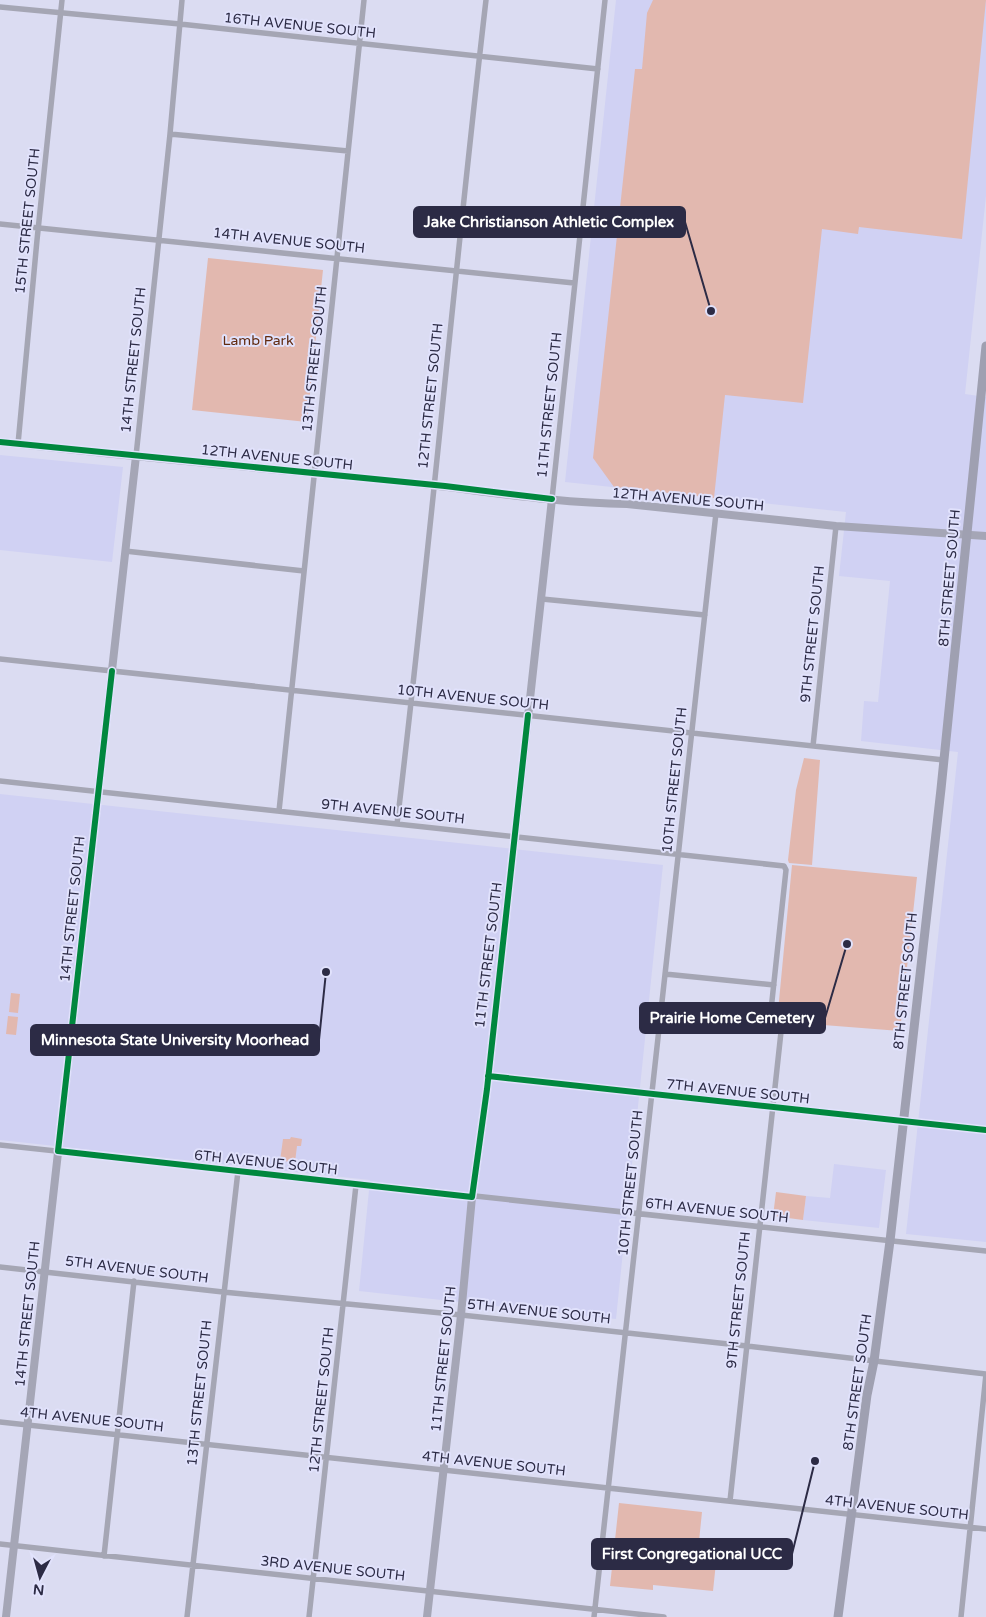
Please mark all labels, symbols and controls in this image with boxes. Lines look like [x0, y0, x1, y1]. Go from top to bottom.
street label: 16TH AVENUE SOUTH [223, 9, 377, 42]
street label: 15TH STREET SOUTH [11, 147, 44, 295]
callout: Jake Christianson Athletic Complex [414, 207, 685, 237]
text: Jake Christianson Athletic Complex [423, 213, 674, 232]
street label: 14TH AVENUE SOUTH [212, 224, 366, 257]
street label: 13TH STREET SOUTH [298, 285, 331, 433]
street label: 14TH STREET SOUTH [117, 286, 150, 434]
street label: 12TH STREET SOUTH [414, 322, 447, 470]
street label: 11TH STREET SOUTH [533, 331, 566, 479]
park label: Lamb Park [222, 332, 294, 349]
street label: 12TH AVENUE SOUTH [200, 441, 354, 474]
street label: 12TH AVENUE SOUTH [611, 484, 765, 515]
street label: 8TH STREET SOUTH [935, 509, 964, 647]
street label: 9TH STREET SOUTH [797, 565, 828, 703]
street label: 10TH AVENUE SOUTH [396, 681, 550, 714]
street label: 10TH STREET SOUTH [658, 706, 691, 854]
street label: 9TH AVENUE SOUTH [320, 796, 466, 827]
street label: 14TH STREET SOUTH [56, 835, 89, 983]
street label: 11TH STREET SOUTH [471, 881, 506, 1029]
street label: 8TH STREET SOUTH [890, 912, 921, 1050]
callout: Prairie Home Cemetery [640, 1003, 825, 1033]
text: Prairie Home Cemetery [650, 1009, 815, 1028]
callout: Minnesota State University Moorhead [31, 1025, 319, 1055]
text: Minnesota State University Moorhead [41, 1031, 309, 1050]
street label: 7TH AVENUE SOUTH [665, 1076, 811, 1107]
street label: 10TH STREET SOUTH [614, 1109, 647, 1257]
street label: 6TH AVENUE SOUTH [193, 1147, 339, 1178]
street label: 6TH AVENUE SOUTH [644, 1195, 790, 1226]
street label: 9TH STREET SOUTH [723, 1231, 754, 1369]
street label: 14TH STREET SOUTH [11, 1240, 44, 1388]
street label: 5TH AVENUE SOUTH [64, 1252, 210, 1287]
street label: 11TH STREET SOUTH [427, 1285, 460, 1433]
street label: 5TH AVENUE SOUTH [466, 1296, 612, 1327]
street label: 8TH STREET SOUTH [839, 1313, 876, 1452]
street label: 13TH STREET SOUTH [183, 1319, 216, 1467]
street label: 12TH STREET SOUTH [305, 1326, 338, 1474]
street label: 4TH AVENUE SOUTH [19, 1404, 165, 1435]
street label: 4TH AVENUE SOUTH [421, 1448, 567, 1479]
street label: 4TH AVENUE SOUTH [824, 1492, 970, 1523]
callout: First Congregational UCC [592, 1539, 792, 1569]
text: First Congregational UCC [602, 1545, 783, 1564]
north arrow [15, 1552, 65, 1602]
street label: 3RD AVENUE SOUTH [260, 1552, 406, 1585]
text: N [32, 1580, 45, 1598]

